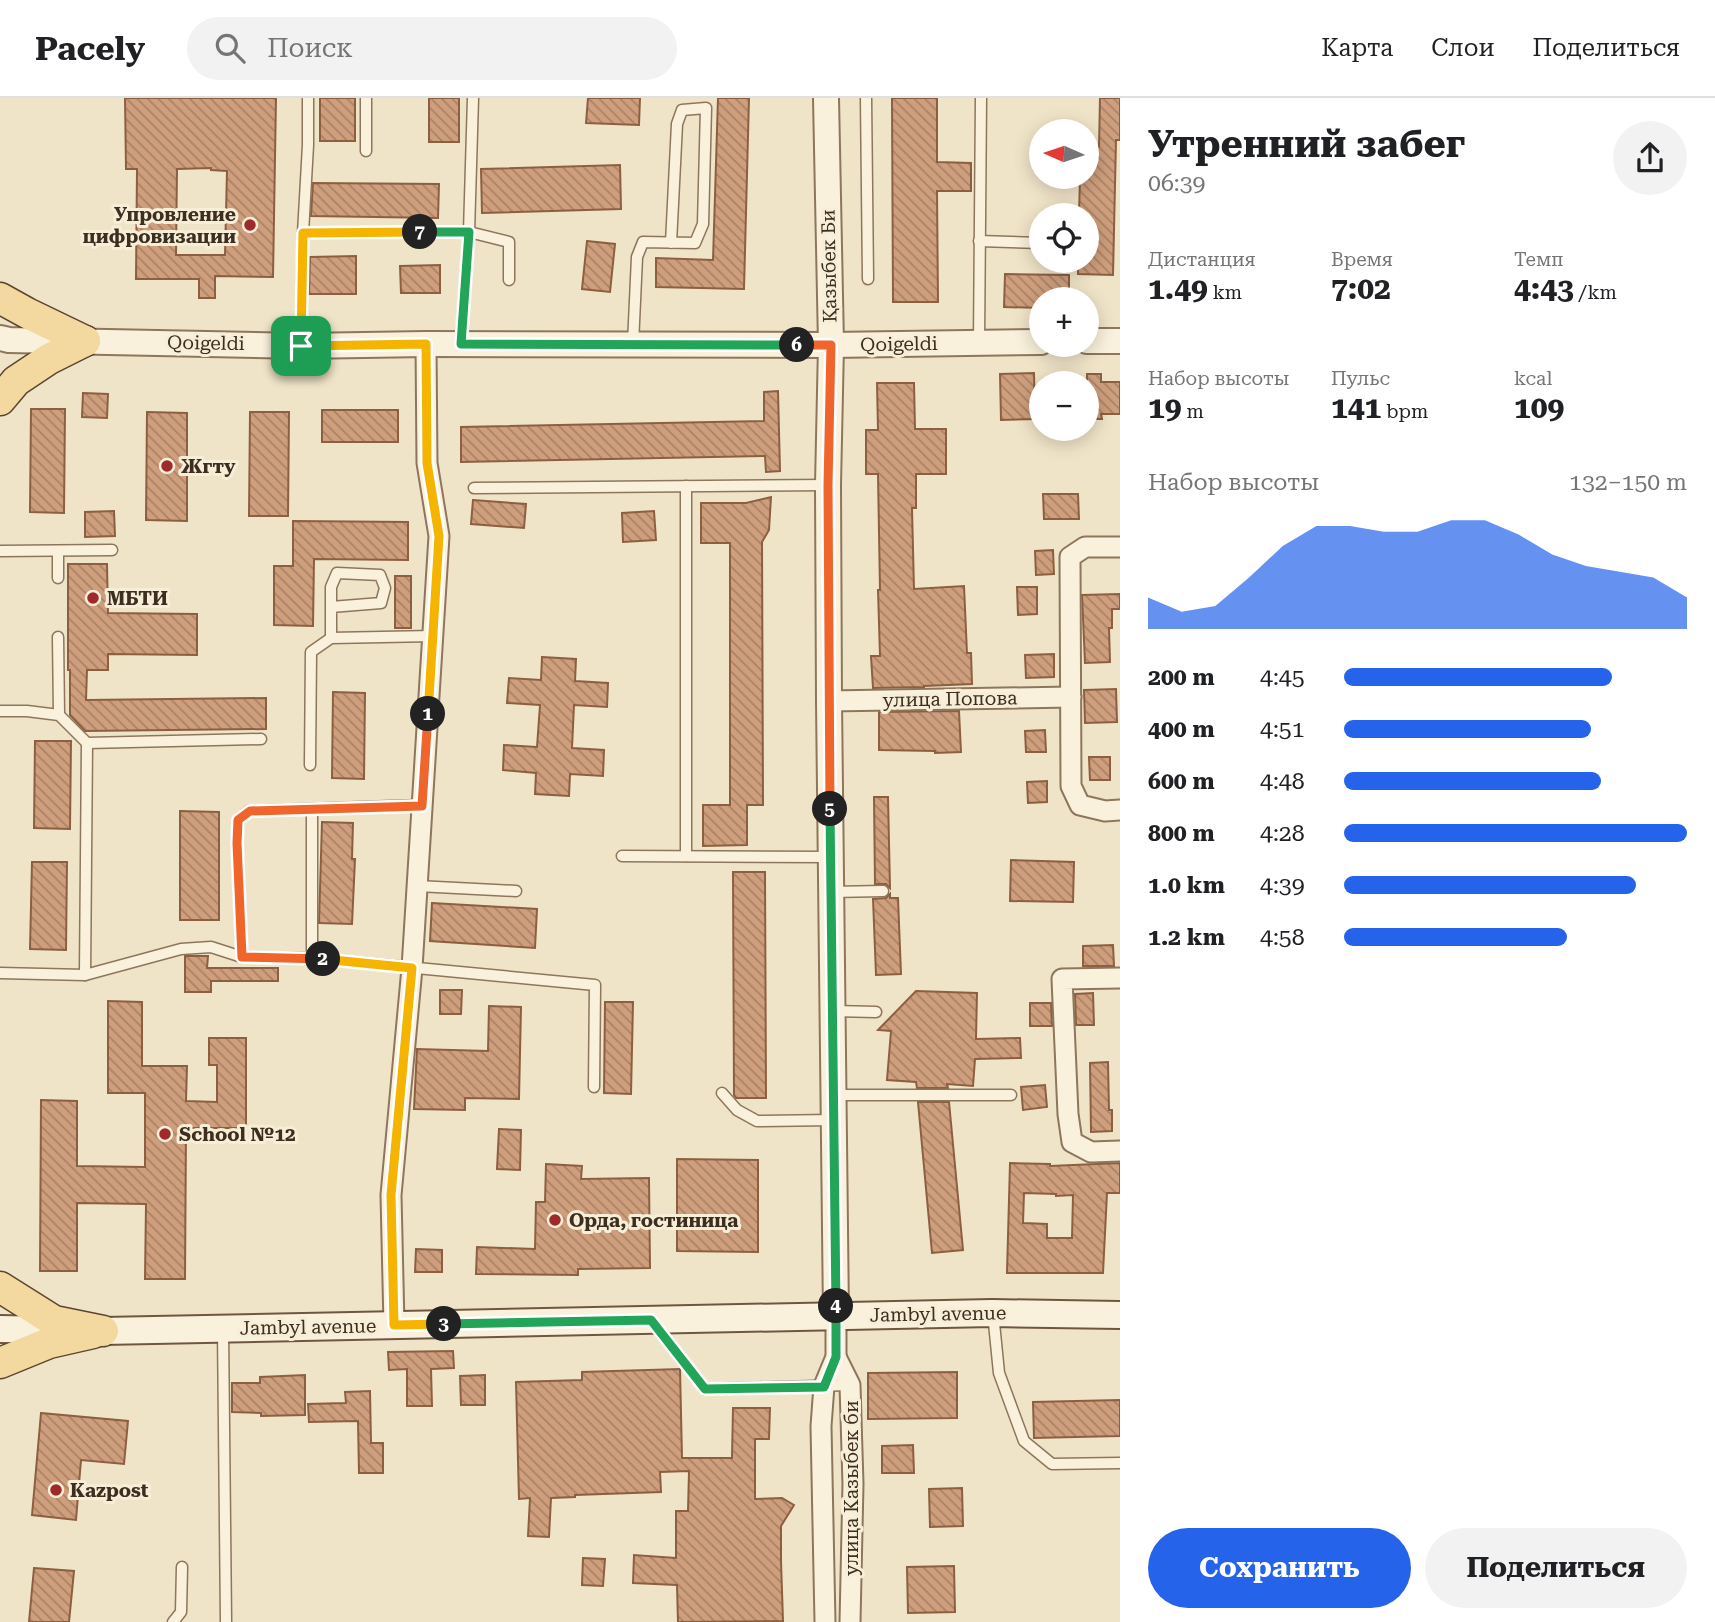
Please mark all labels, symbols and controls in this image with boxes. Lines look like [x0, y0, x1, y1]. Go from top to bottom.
search box [187, 17, 677, 80]
text: Pacely [35, 29, 145, 68]
icon: search [211, 29, 249, 67]
text: Поиск [267, 33, 353, 63]
text: Карта [1321, 34, 1393, 62]
text: Слои [1431, 34, 1494, 62]
text: Поделиться [1532, 34, 1680, 62]
north arrow [1029, 119, 1099, 189]
map controls [1029, 119, 1099, 441]
button: share [1613, 121, 1687, 195]
text: Утренний забег [1148, 122, 1465, 166]
text: 06:39 [1148, 170, 1205, 197]
place label: Упровление цифровизации [83, 203, 236, 248]
button: locate [1029, 203, 1099, 273]
street label: Қазыбек Би [817, 209, 841, 323]
pin: 7 [402, 214, 438, 250]
marker: Упровление цифровизации [242, 217, 258, 233]
text: 7 [414, 220, 425, 243]
text: Дистанция [1148, 248, 1255, 271]
text: Время [1331, 248, 1393, 271]
text: Темп [1514, 248, 1564, 271]
text: 1.49 [1148, 271, 1208, 306]
text: 7:02 [1331, 271, 1391, 306]
text: 4:43 [1514, 271, 1574, 306]
text: km [1208, 281, 1242, 304]
text: /km [1574, 281, 1617, 304]
button: + [1029, 287, 1099, 357]
pin [271, 316, 331, 376]
icon: arrive [282, 327, 320, 365]
pin: 6 [780, 328, 814, 362]
street label: Qoigeldi [167, 331, 245, 355]
street label: Qoigeldi [860, 332, 938, 356]
text: 6 [791, 333, 802, 356]
text: Набор высоты [1148, 367, 1289, 390]
text: Пульс [1331, 367, 1390, 390]
text: kcal [1514, 367, 1552, 390]
button: − [1029, 371, 1099, 441]
text: 19 [1148, 390, 1182, 425]
text: 141 [1331, 390, 1381, 425]
text: 109 [1514, 390, 1564, 425]
text: m [1182, 400, 1204, 423]
text: bpm [1381, 400, 1428, 423]
place label: Жгту [181, 455, 236, 478]
marker: Жгту [159, 458, 175, 474]
text: Набор высоты [1148, 469, 1319, 496]
text: 132–150 m [1569, 469, 1687, 496]
place label: МБТИ [107, 587, 168, 610]
marker: МБТИ [85, 590, 101, 606]
text: 200 m [1148, 664, 1215, 691]
text: 4:45 [1260, 664, 1305, 691]
street label: улица Попова [882, 686, 1018, 712]
pin: 1 [410, 696, 446, 732]
text: 1 [422, 702, 433, 725]
text: 400 m [1148, 716, 1215, 743]
text: 4:51 [1260, 716, 1305, 743]
text: 600 m [1148, 768, 1215, 795]
text: 4:48 [1260, 768, 1305, 795]
pin: 5 [812, 792, 848, 826]
text: 5 [824, 797, 835, 820]
text: 800 m [1148, 820, 1215, 847]
text: 4:28 [1260, 820, 1305, 847]
text: 1.0 km [1148, 872, 1225, 899]
text: 4:39 [1260, 872, 1305, 899]
text: 1.2 km [1148, 924, 1225, 951]
text: 4:58 [1260, 924, 1305, 951]
pin: 2 [306, 942, 340, 976]
text: 2 [317, 947, 328, 970]
place label: School №12 [179, 1123, 296, 1146]
marker: School №12 [157, 1126, 173, 1142]
place label: Орда, гостиница [569, 1209, 738, 1232]
marker: Орда, гостиница [547, 1212, 563, 1228]
pin: 4 [818, 1288, 854, 1324]
text: 4 [830, 1294, 841, 1317]
street label: Jambyl avenue [869, 1301, 1007, 1327]
pin: 3 [426, 1306, 462, 1342]
text: 3 [438, 1312, 449, 1335]
street label: Jambyl avenue [239, 1314, 377, 1340]
street label: улица Казыбек би [840, 1400, 863, 1576]
place label: Kazpost [70, 1479, 149, 1502]
marker: Kazpost [48, 1482, 64, 1498]
button: Сохранить [1148, 1528, 1411, 1608]
button: Поделиться [1425, 1528, 1687, 1608]

